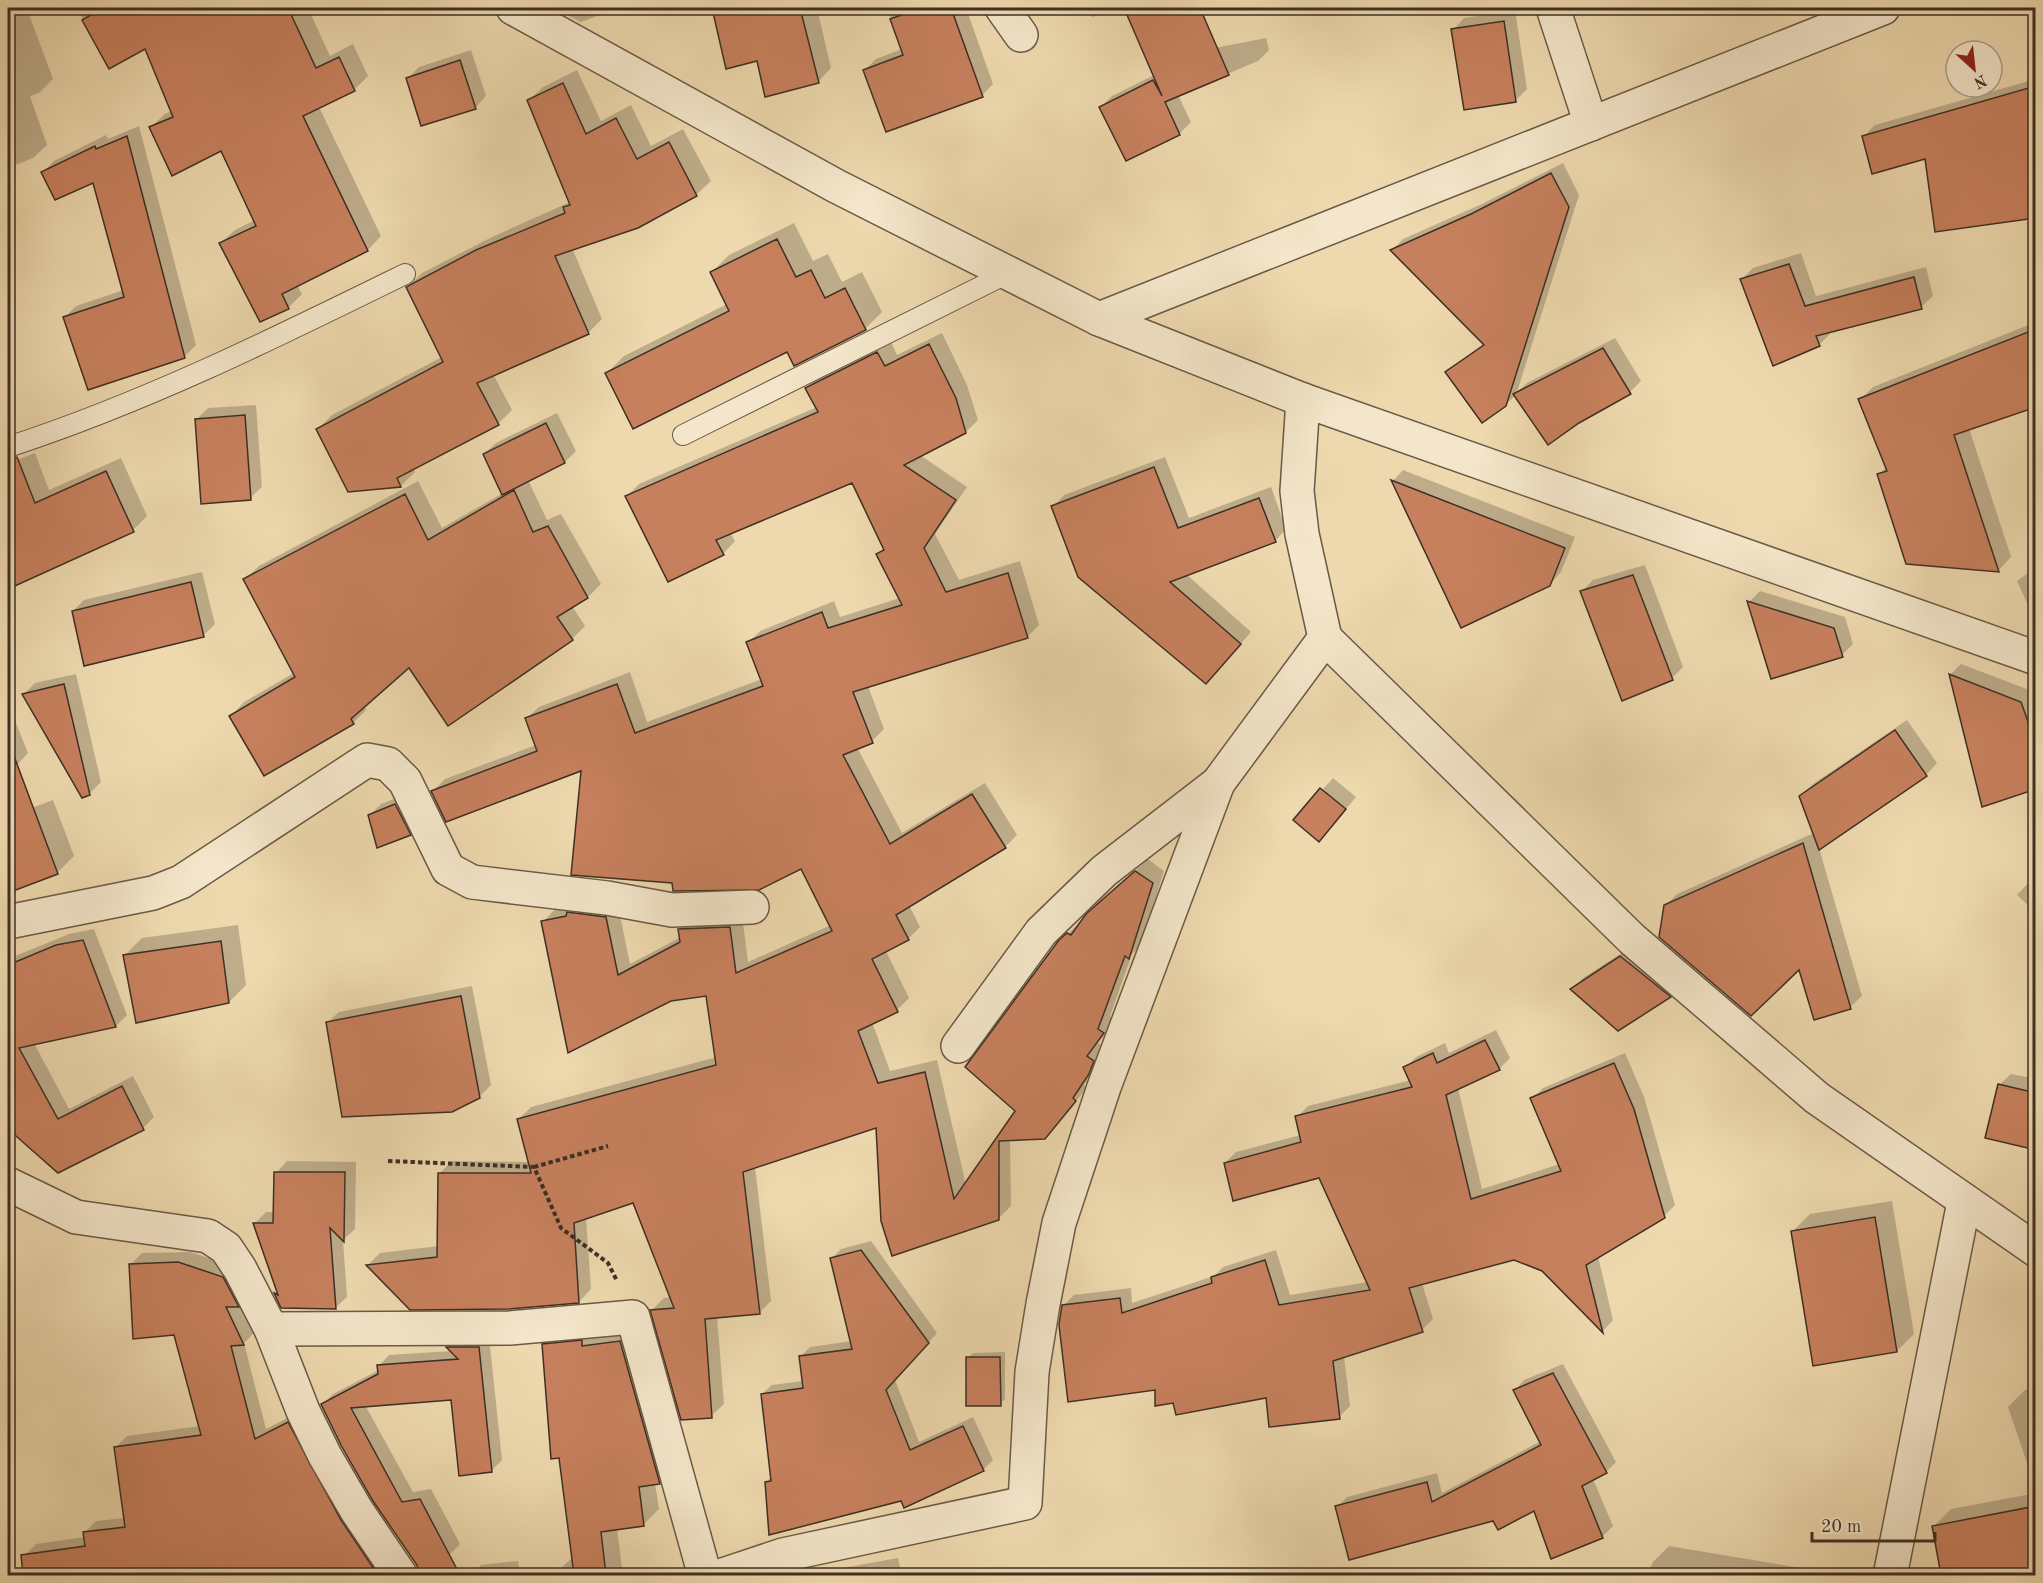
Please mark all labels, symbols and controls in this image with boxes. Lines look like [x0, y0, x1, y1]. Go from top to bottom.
north arrow [1944, 39, 2004, 99]
text: N [1970, 71, 1989, 91]
scale bar [1812, 1505, 1935, 1543]
text: 20 m [1821, 1518, 1861, 1536]

